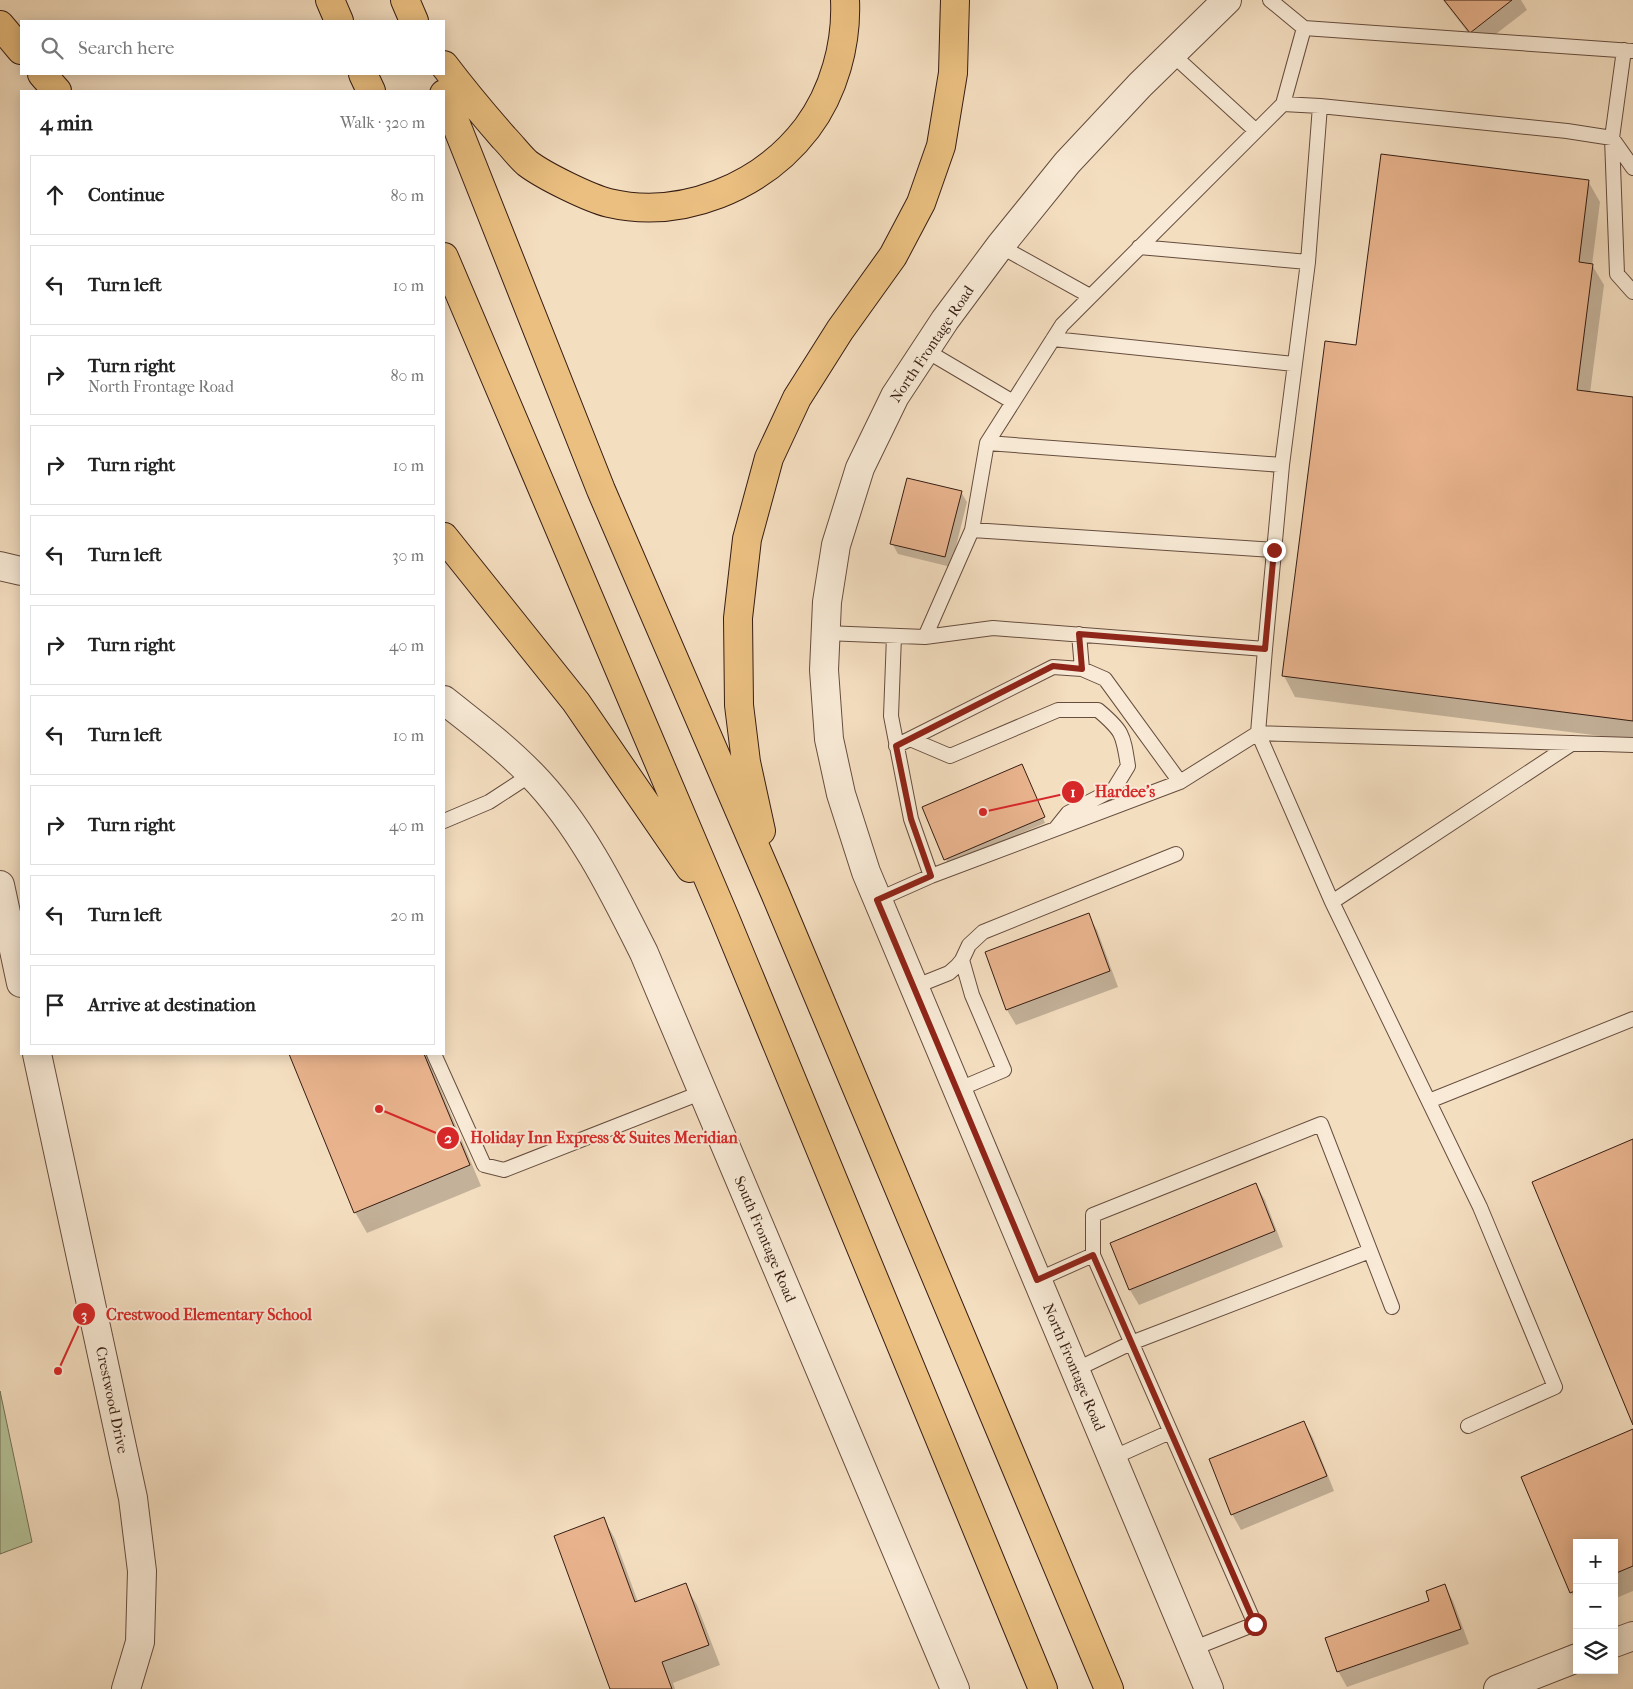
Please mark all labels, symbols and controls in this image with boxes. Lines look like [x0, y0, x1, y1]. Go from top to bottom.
search box [20, 20, 445, 75]
icon: search [38, 34, 66, 62]
text: Search here [78, 37, 174, 59]
text: 4 min [40, 111, 93, 135]
text: Walk · 320 m [340, 113, 425, 132]
icon: ahead [41, 181, 69, 209]
text: Continue [88, 184, 164, 206]
text: 80 m [390, 186, 424, 205]
icon: left [41, 271, 69, 299]
text: Turn left [88, 274, 162, 296]
text: 10 m [393, 276, 424, 295]
street label: North Frontage Road [886, 282, 978, 406]
text: Turn right [88, 355, 175, 377]
icon: right [41, 361, 69, 389]
text: 80 m [390, 366, 424, 385]
text: North Frontage Road [88, 377, 234, 396]
icon: right [41, 451, 69, 479]
text: Turn right [88, 454, 175, 476]
text: 10 m [393, 456, 424, 475]
route end [1263, 539, 1286, 562]
icon: left [41, 541, 69, 569]
text: Turn left [88, 544, 162, 566]
text: 30 m [392, 546, 424, 565]
icon: right [41, 631, 69, 659]
text: Turn right [88, 634, 175, 656]
text: 40 m [389, 636, 424, 655]
icon: left [41, 721, 69, 749]
text: Turn left [88, 724, 162, 746]
text: 10 m [393, 726, 424, 745]
callout: Hardee's [1060, 776, 1165, 807]
text: Hardee's [1095, 782, 1155, 801]
text: 1 [1070, 783, 1076, 801]
icon: right [41, 811, 69, 839]
text: Turn right [88, 814, 175, 836]
text: 40 m [389, 816, 424, 835]
icon: left [41, 901, 69, 929]
text: Turn left [88, 904, 162, 926]
text: 20 m [390, 906, 424, 925]
icon: arrive [41, 991, 69, 1019]
text: Arrive at destination [88, 994, 256, 1016]
callout: Holiday Inn Express & Suites Meridian [435, 1122, 748, 1153]
text: Holiday Inn Express & Suites Meridian [470, 1128, 738, 1148]
text: 2 [444, 1129, 452, 1147]
street label: South Frontage Road [730, 1173, 800, 1306]
callout: Crestwood Elementary School [71, 1299, 322, 1330]
street label: North Frontage Road [1039, 1301, 1109, 1434]
text: Crestwood Elementary School [106, 1305, 312, 1325]
text: 3 [81, 1306, 87, 1324]
street label: Crestwood Drive [92, 1345, 132, 1456]
map controls [1573, 1539, 1618, 1674]
button: + [1573, 1539, 1618, 1584]
button: − [1573, 1584, 1618, 1629]
route start [1244, 1613, 1267, 1636]
button: layers [1573, 1629, 1618, 1674]

